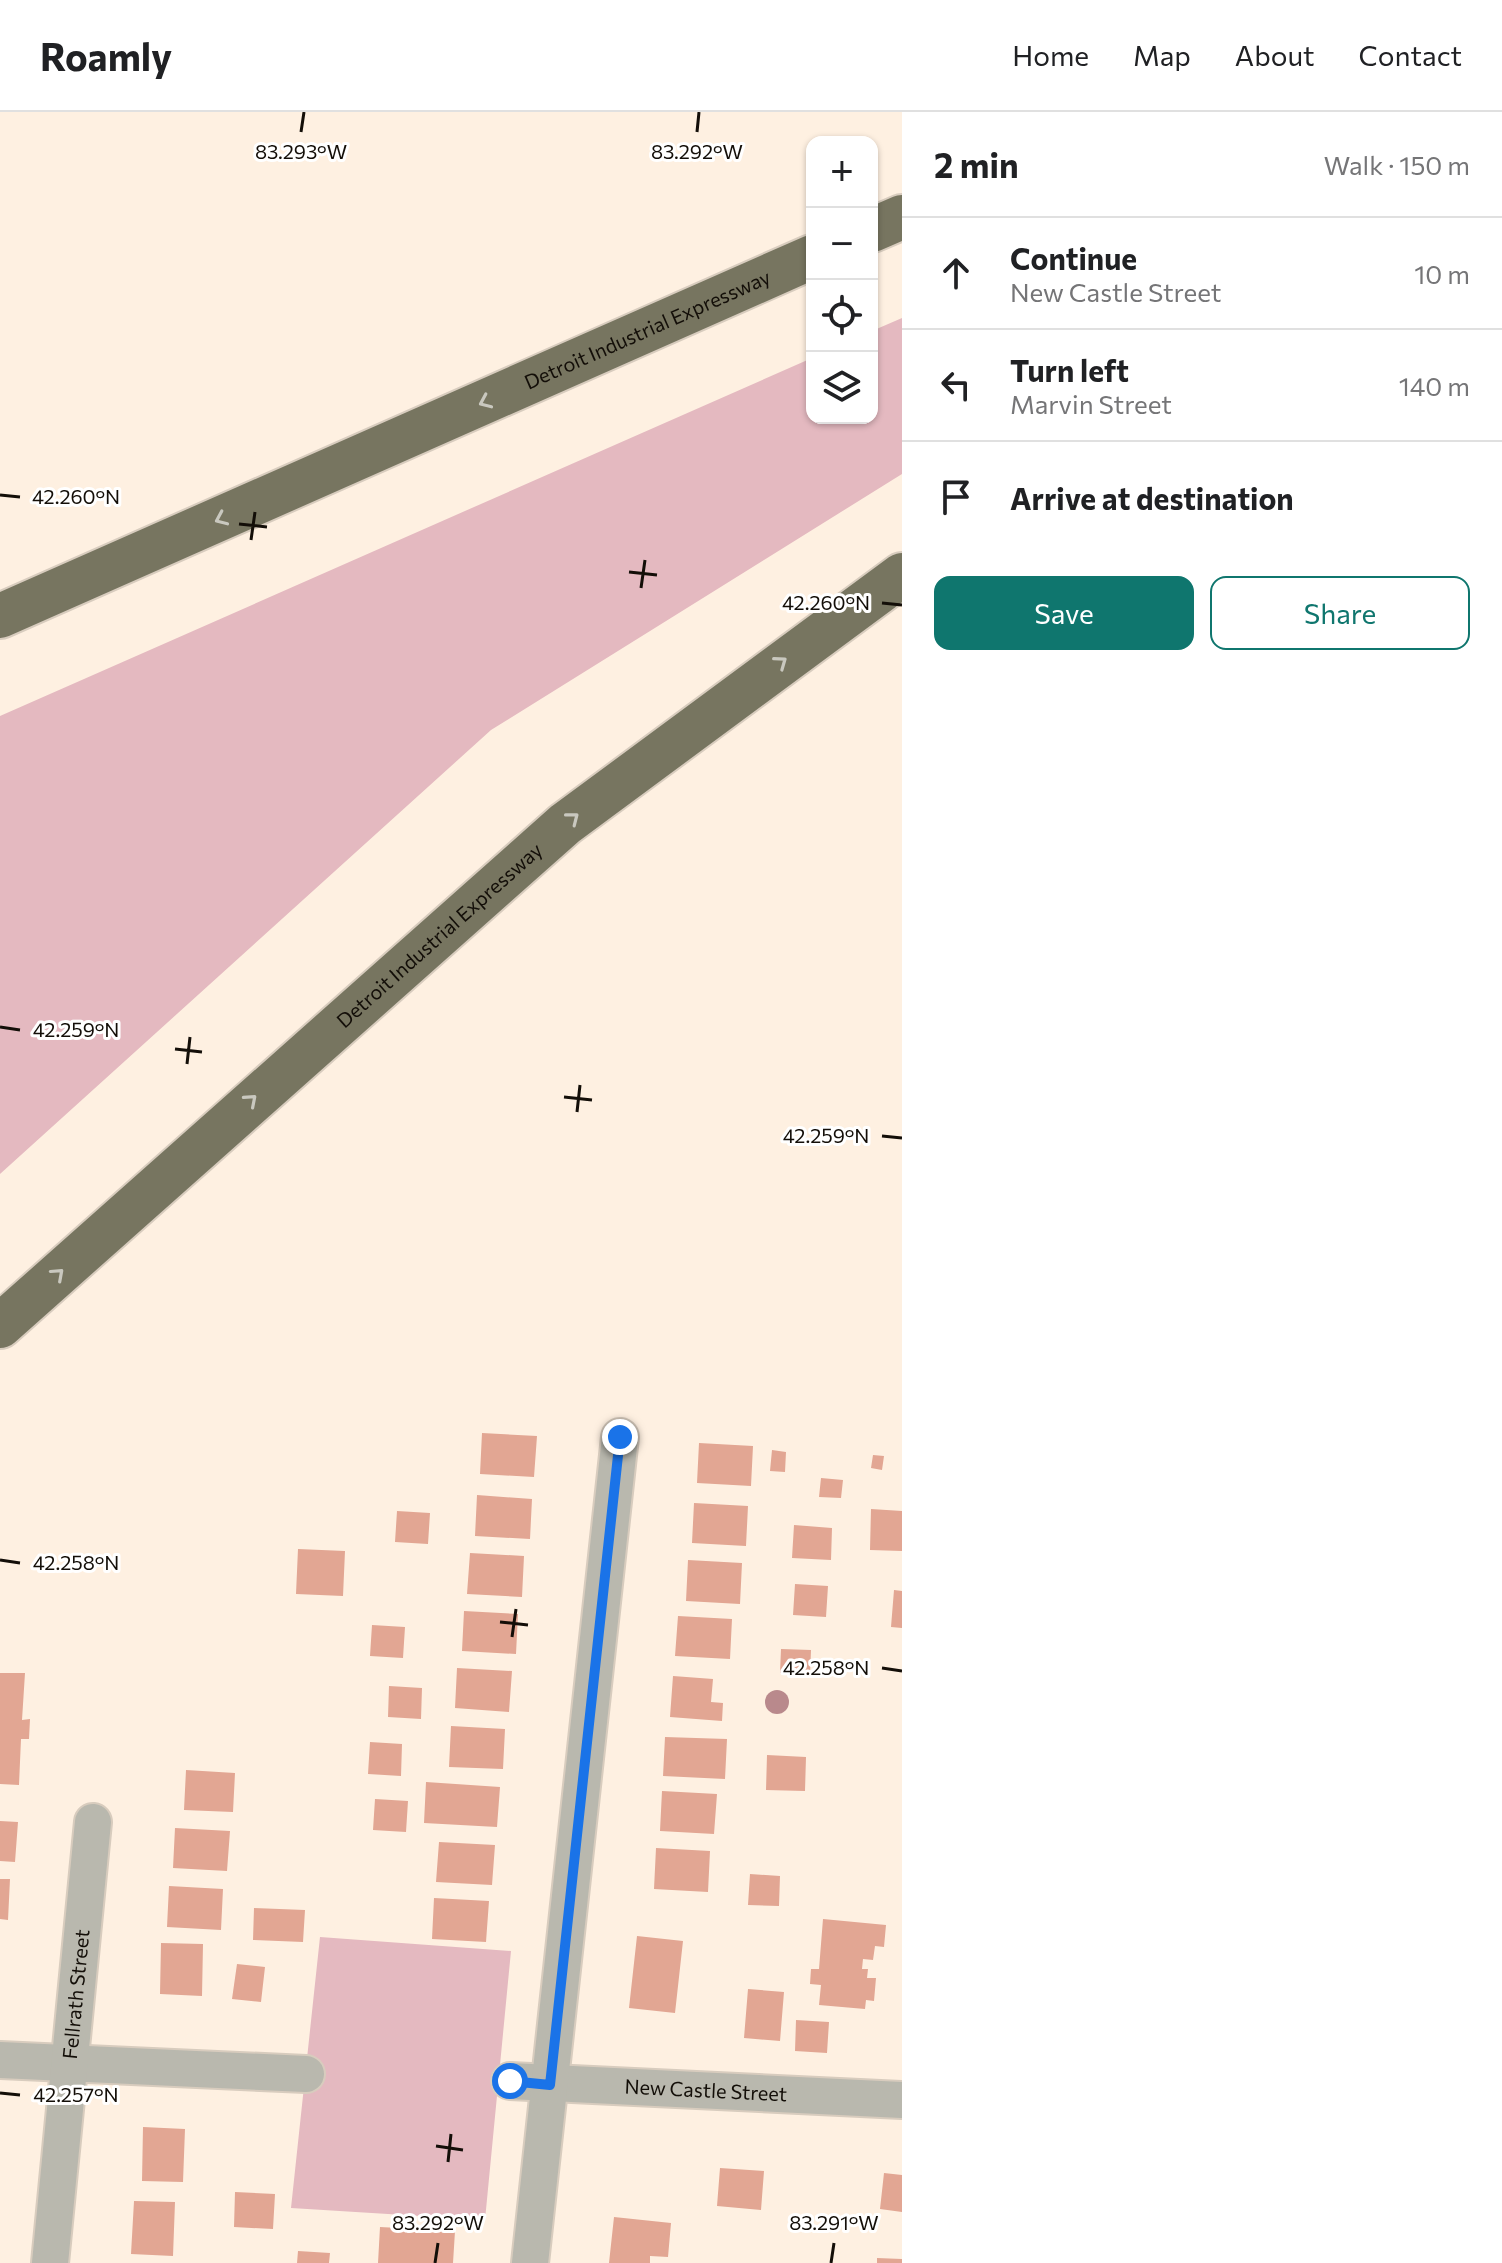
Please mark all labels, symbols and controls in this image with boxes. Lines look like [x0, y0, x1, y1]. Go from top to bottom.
text: Roamly [40, 32, 172, 79]
text: Home [1012, 38, 1089, 72]
text: Map [1133, 38, 1191, 72]
text: About [1235, 38, 1315, 72]
text: Contact [1359, 38, 1462, 72]
map controls [806, 136, 878, 424]
button: + [806, 136, 878, 208]
text: 83.293°W [255, 139, 347, 163]
text: 83.292°W [651, 139, 743, 163]
text: 2 min [934, 143, 1019, 185]
text: Walk · 150 m [1324, 149, 1470, 180]
button: − [806, 208, 878, 280]
text: Continue [1010, 239, 1137, 276]
icon: ahead [934, 251, 978, 295]
text: 10 m [1414, 258, 1470, 289]
street label: Detroit Industrial Expressway [520, 264, 774, 394]
text: New Castle Street [1010, 276, 1221, 307]
button: locate [806, 280, 878, 352]
text: Turn left [1010, 351, 1129, 388]
button: layers [806, 352, 878, 424]
icon: left [934, 363, 978, 407]
text: 140 m [1399, 370, 1470, 401]
text: Marvin Street [1010, 388, 1172, 419]
one-way arrow [479, 392, 493, 408]
icon: arrive [934, 475, 978, 519]
text: Arrive at destination [1010, 479, 1294, 516]
text: 42.260°N [32, 484, 120, 508]
one-way arrow [215, 509, 230, 525]
button: Save [934, 576, 1194, 650]
button: Share [1210, 576, 1470, 650]
text: 42.260°N [782, 590, 870, 614]
one-way arrow [773, 657, 787, 672]
one-way arrow [564, 813, 579, 827]
street label: Detroit Industrial Expressway [331, 837, 547, 1032]
text: 42.259°N [33, 1017, 119, 1041]
one-way arrow [242, 1095, 257, 1110]
text: 42.259°N [783, 1123, 869, 1147]
one-way arrow [49, 1268, 63, 1283]
route end [602, 1419, 638, 1455]
text: 42.258°N [33, 1550, 119, 1574]
text: 42.258°N [783, 1655, 869, 1679]
street label: Fellrath Street [57, 1928, 93, 2060]
route start [492, 2063, 528, 2099]
street label: New Castle Street [624, 2074, 788, 2105]
text: 42.257°N [33, 2082, 119, 2106]
text: 83.292°W [392, 2210, 484, 2234]
text: 83.291°W [789, 2210, 879, 2234]

